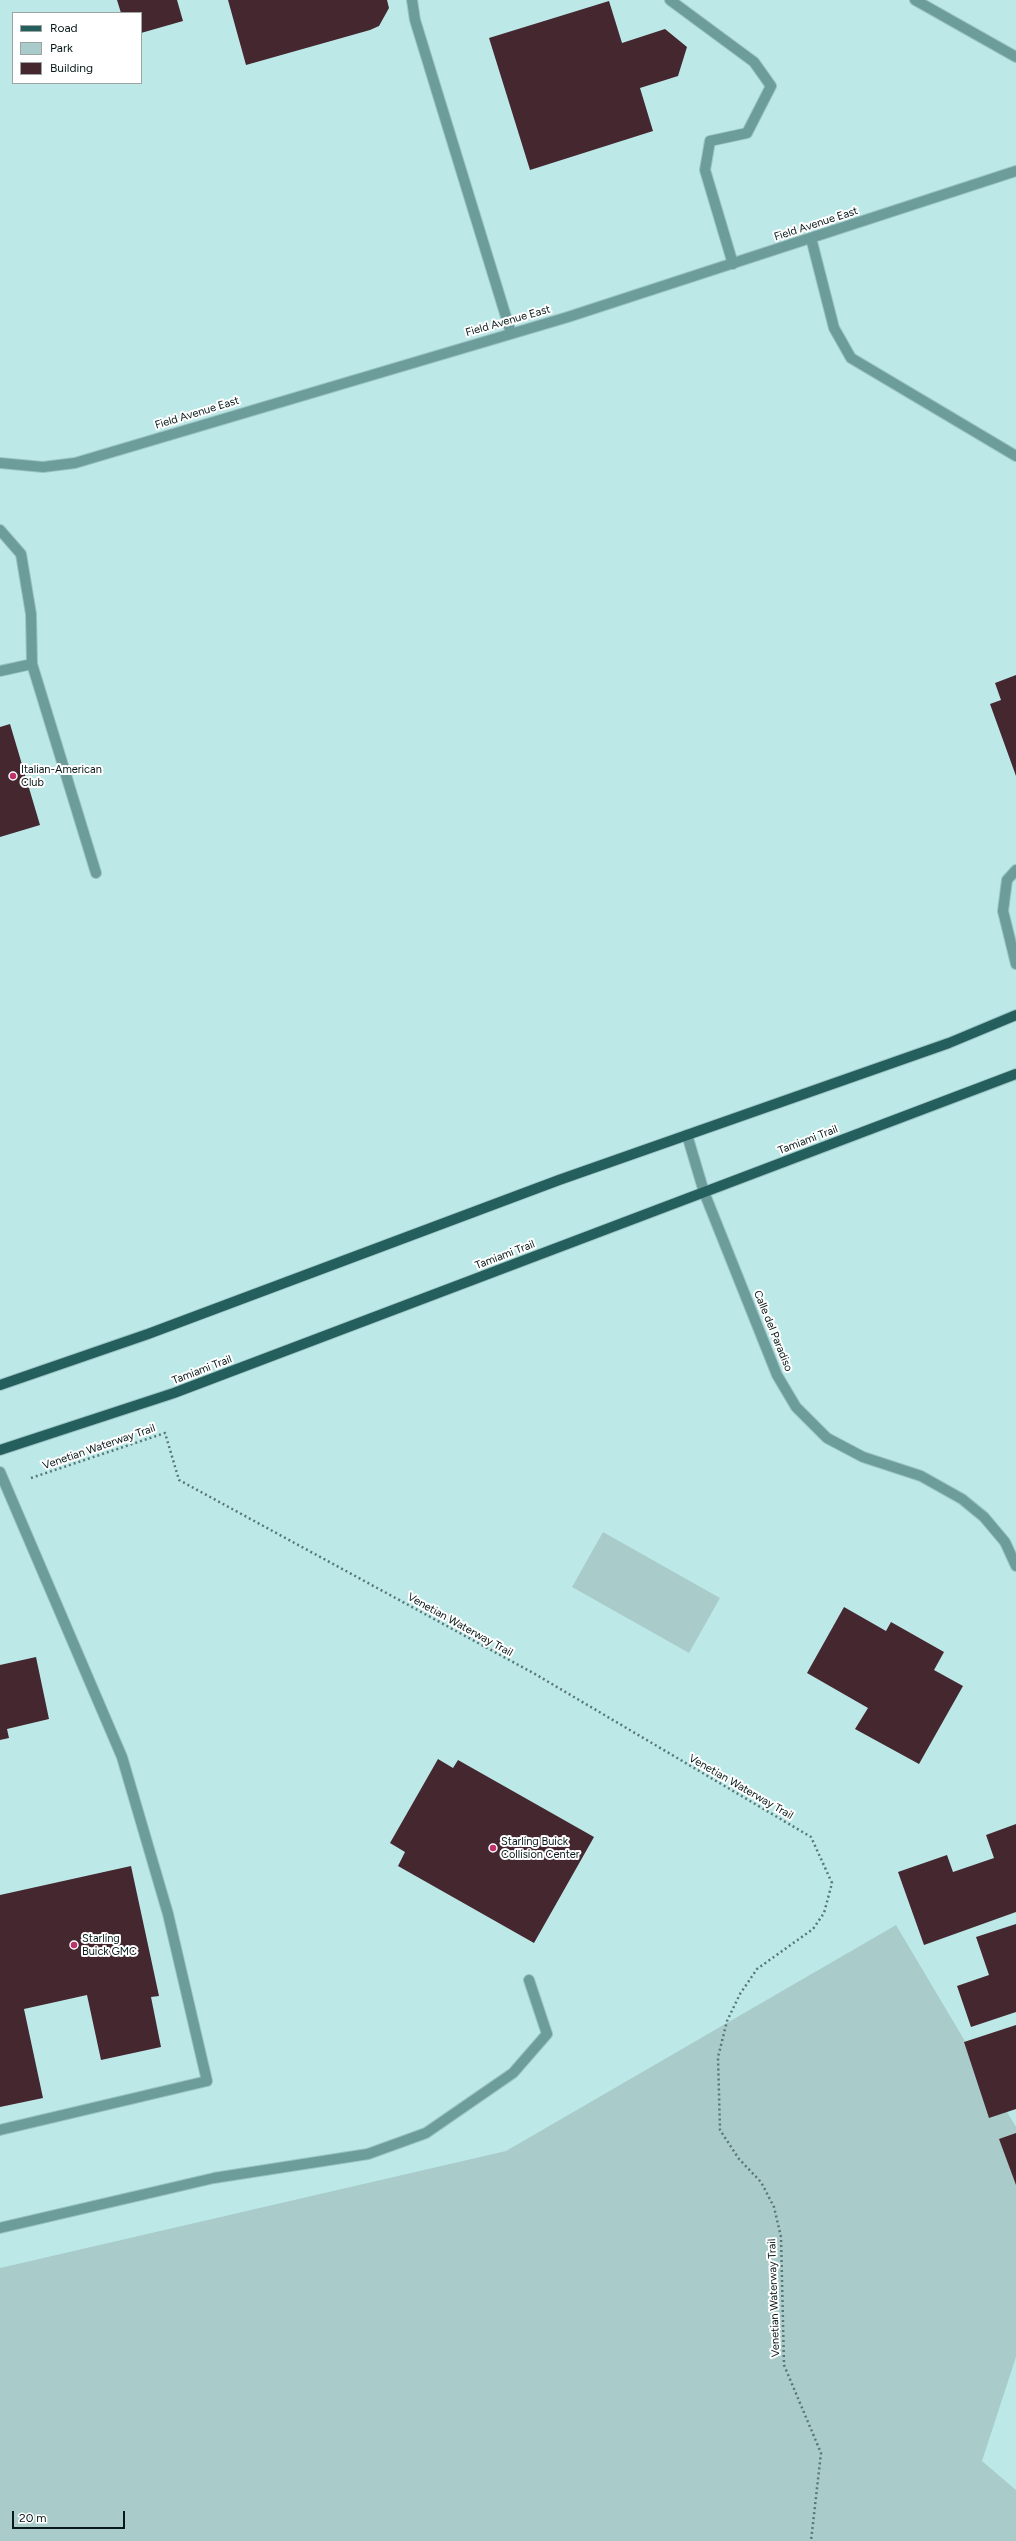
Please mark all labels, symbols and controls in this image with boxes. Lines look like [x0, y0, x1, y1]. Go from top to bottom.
legend [12, 12, 142, 84]
text: Road [50, 21, 78, 35]
text: Park [50, 41, 73, 55]
text: Building [50, 61, 93, 75]
street label: Field Avenue East [772, 204, 860, 244]
street label: Field Avenue East [464, 303, 552, 339]
street label: Field Avenue East [153, 394, 241, 432]
place label: Italian-American Club [21, 763, 102, 789]
marker: Italian-American Club [8, 771, 18, 781]
street label: Tamiami Trail [776, 1123, 840, 1157]
street label: Tamiami Trail [473, 1238, 537, 1272]
street label: Calle del Paradiso [751, 1288, 795, 1374]
street label: Tamiami Trail [170, 1353, 234, 1387]
street label: Venetian Waterway Trail [41, 1421, 157, 1473]
street label: Venetian Waterway Trail [405, 1591, 515, 1659]
street label: Venetian Waterway Trail [686, 1752, 796, 1822]
place label: Starling Buick Collision Center [501, 1835, 580, 1861]
marker: Starling Buick Collision Center [488, 1843, 498, 1853]
place label: Starling Buick GMC [82, 1932, 137, 1958]
marker: Starling Buick GMC [69, 1940, 79, 1950]
street label: Venetian Waterway Trail [765, 2239, 783, 2357]
scale bar [14, 2503, 127, 2529]
text: 20 m [19, 2511, 47, 2525]

